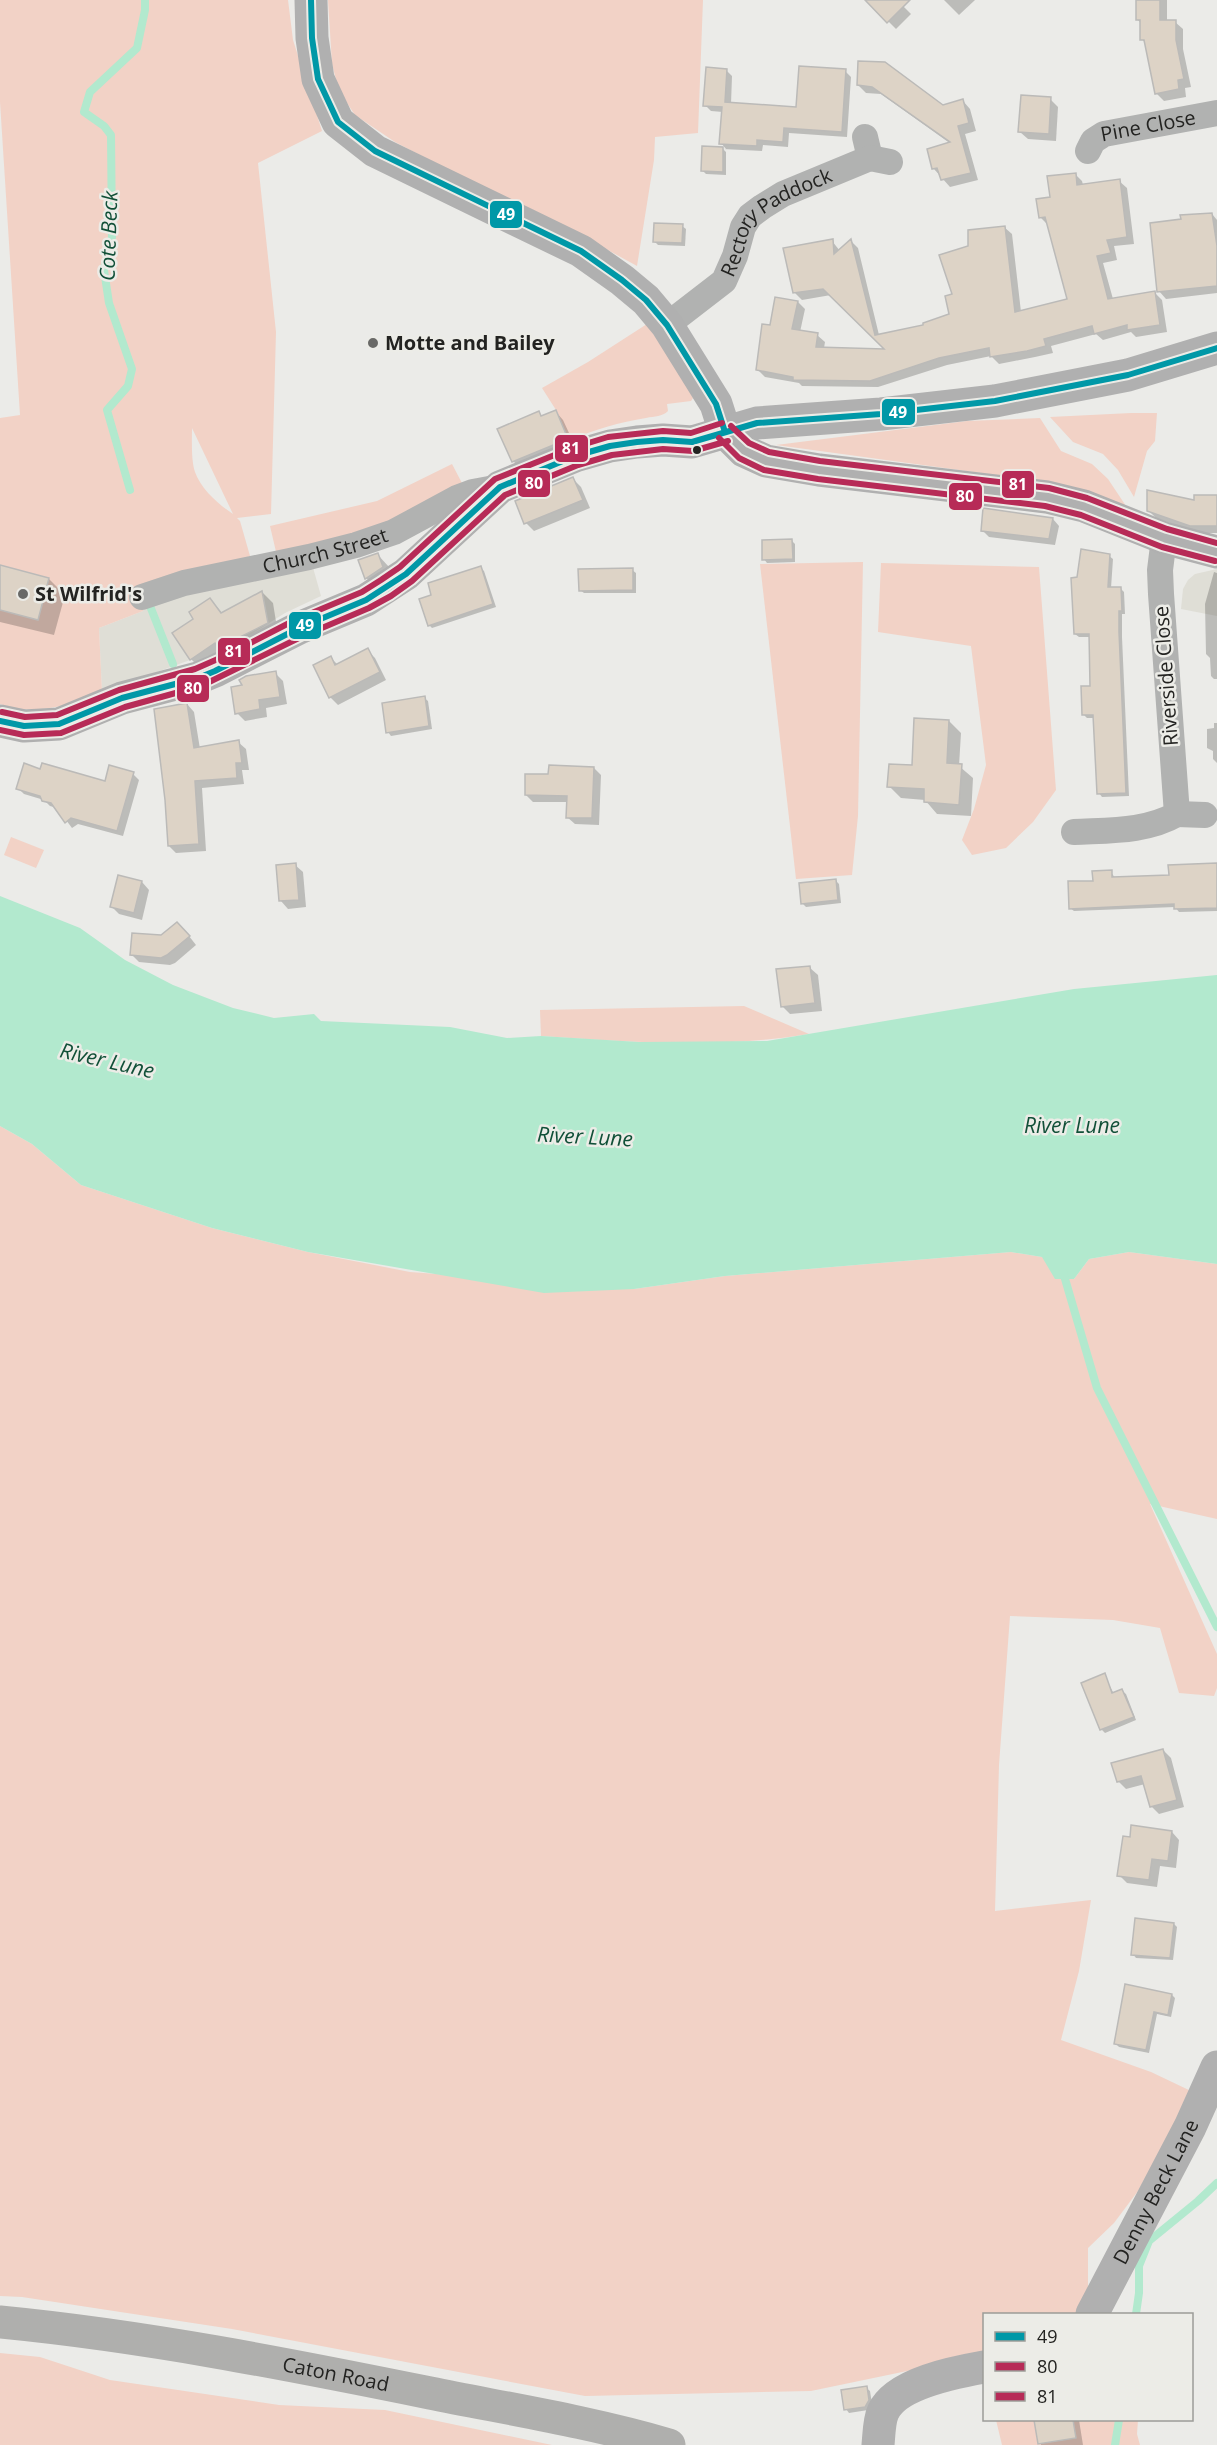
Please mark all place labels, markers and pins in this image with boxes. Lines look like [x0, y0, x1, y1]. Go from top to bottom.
place label: Motte and Bailey [385, 329, 555, 356]
marker: Motte and Bailey [366, 336, 380, 350]
unlabelled marker [691, 444, 703, 456]
place label: St Wilfrid's [35, 580, 142, 607]
marker: St Wilfrid's [16, 587, 30, 601]

